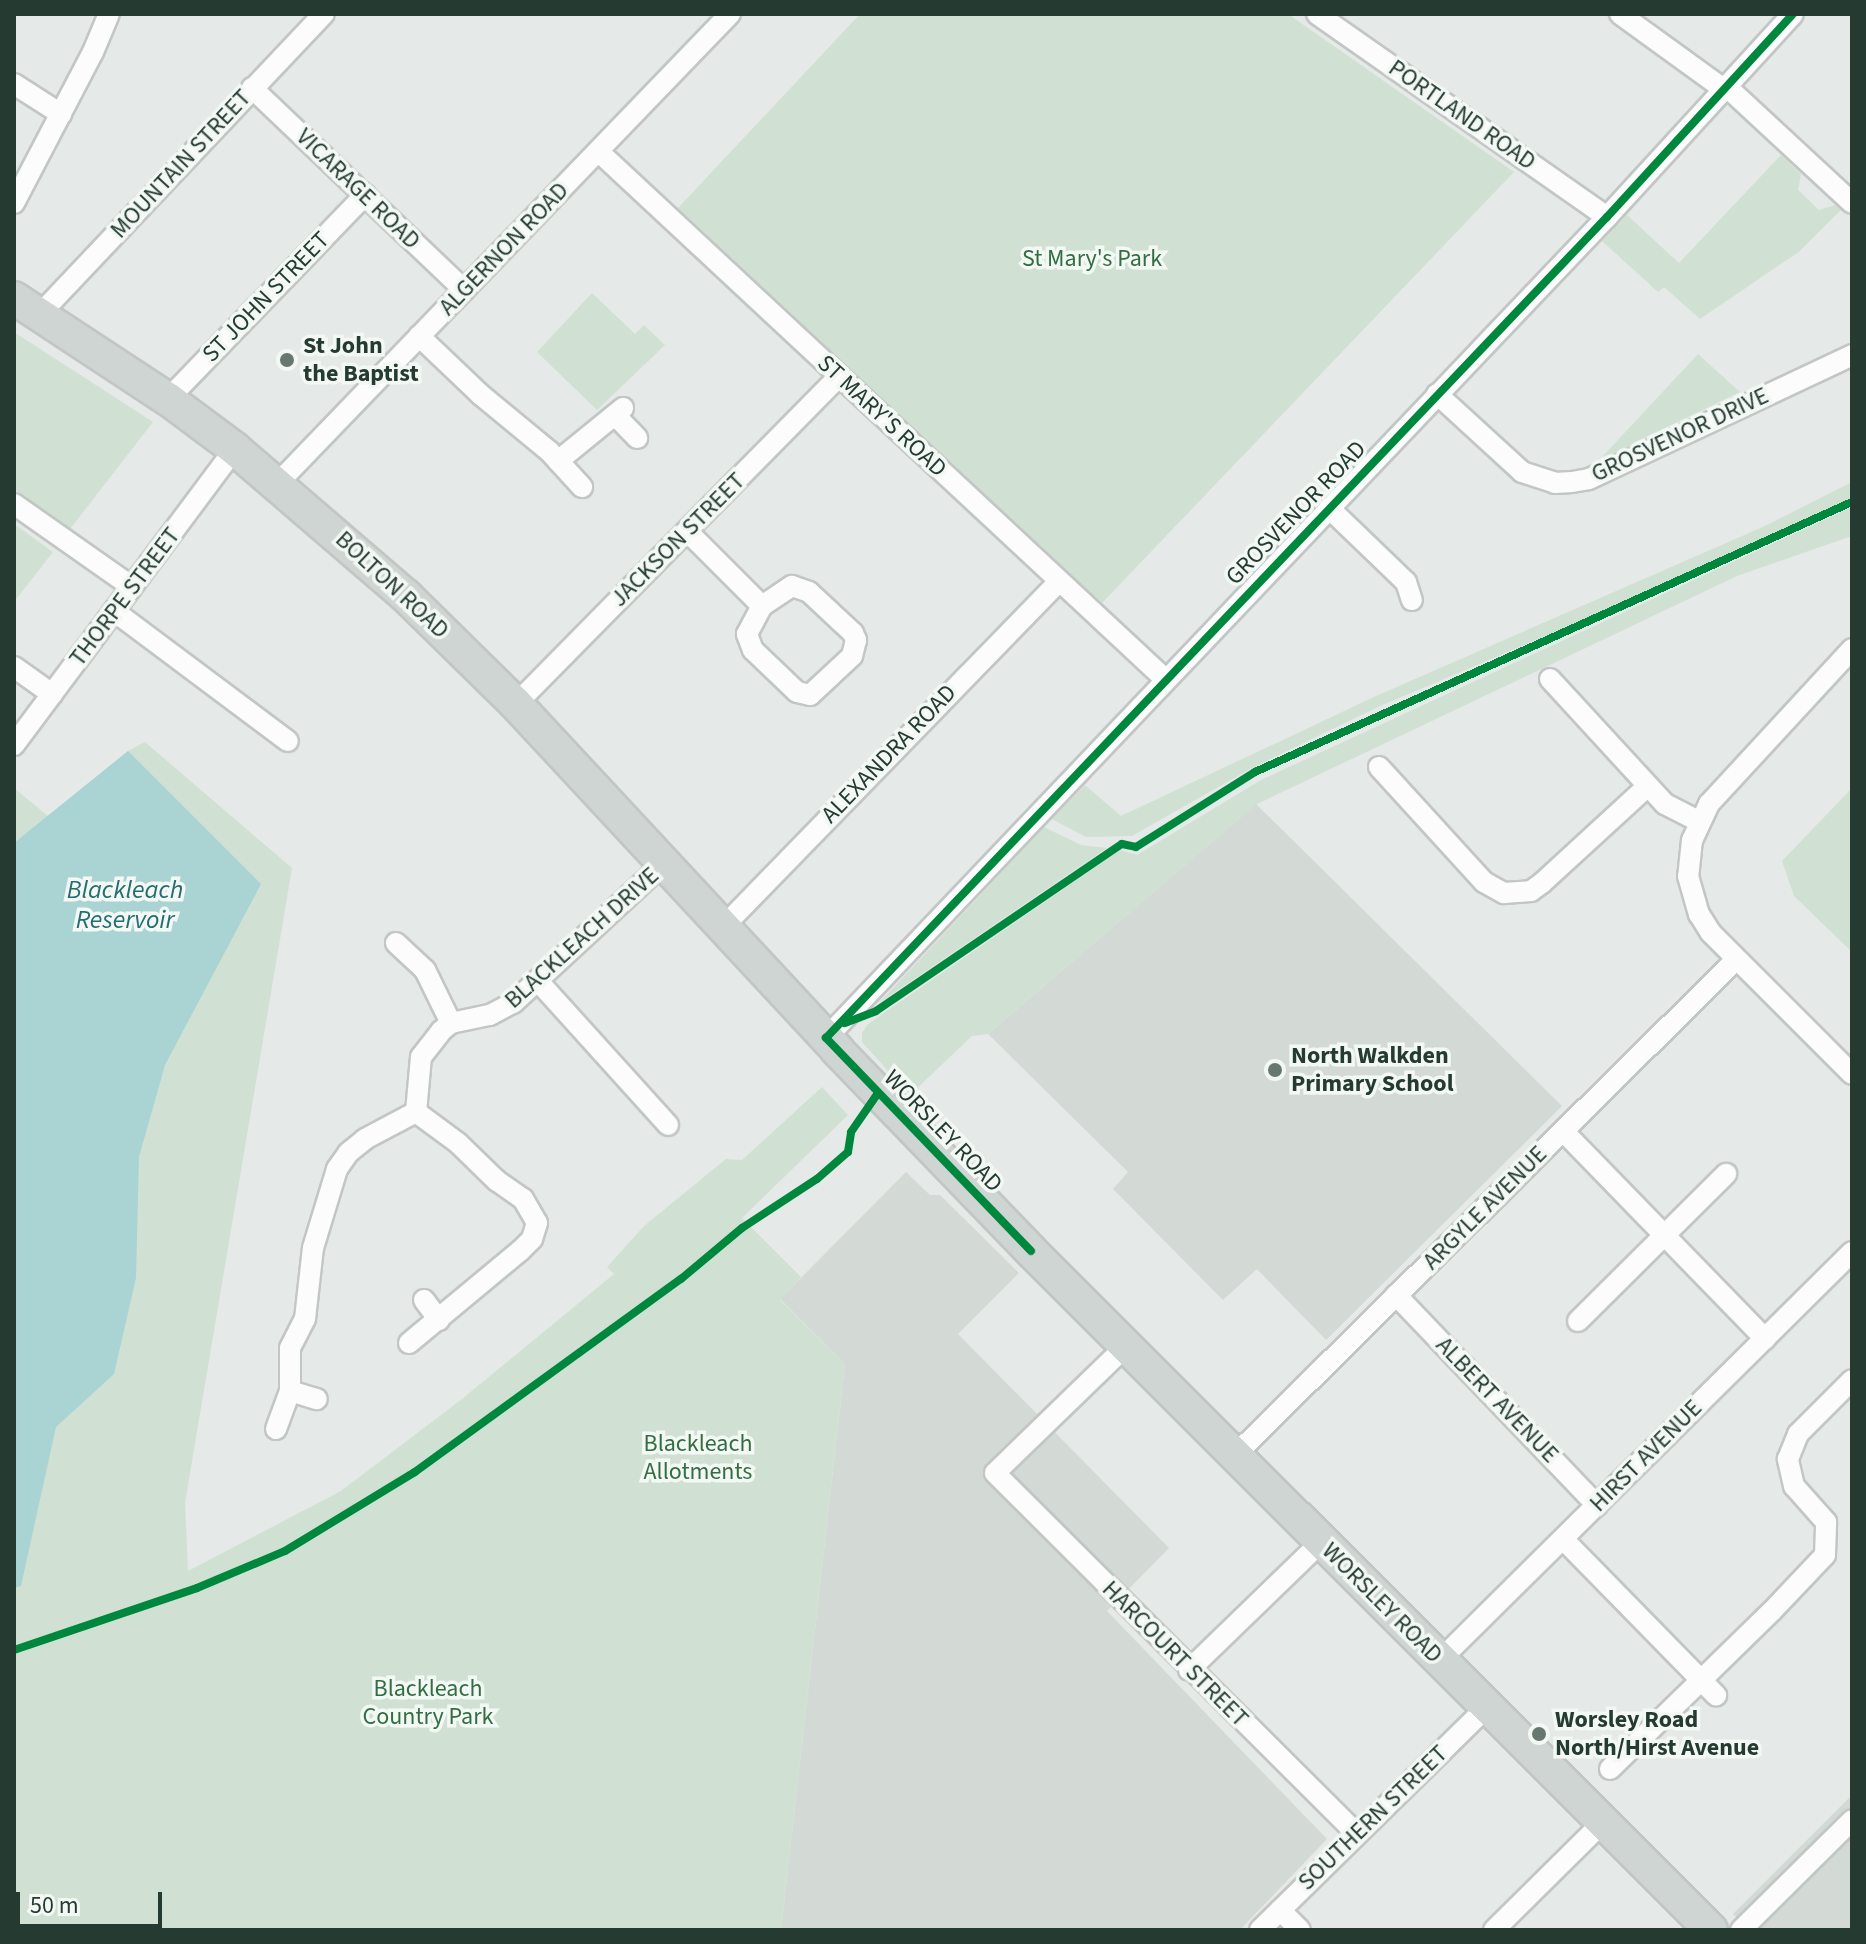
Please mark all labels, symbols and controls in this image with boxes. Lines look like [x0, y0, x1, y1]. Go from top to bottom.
street label: PORTLAND ROAD [1383, 54, 1541, 176]
street label: MOUNTAIN STREET [105, 84, 257, 244]
street label: VICARAGE ROAD [290, 123, 426, 255]
street label: ALGERNON ROAD [433, 176, 575, 322]
street label: ST JOHN STREET [196, 226, 336, 368]
park label: St Mary's Park [1022, 245, 1162, 273]
place label: St John the Baptist [303, 332, 419, 388]
street label: ST MARY'S ROAD [811, 349, 953, 483]
marker: St John the Baptist [278, 351, 296, 369]
street label: GROSVENOR DRIVE [1587, 381, 1773, 489]
street label: GROSVENOR ROAD [1220, 435, 1372, 591]
street label: JACKSON STREET [605, 467, 751, 613]
street label: THORPE STREET [64, 522, 186, 672]
street label: BOLTON ROAD [329, 525, 455, 645]
street label: ALEXANDRA ROAD [816, 679, 962, 829]
street label: BLACKLEACH DRIVE [499, 861, 665, 1015]
water label: Blackleach Reservoir [67, 874, 183, 936]
place label: North Walkden Primary School [1291, 1042, 1454, 1098]
marker: North Walkden Primary School [1266, 1061, 1284, 1079]
street label: WORSLEY ROAD [878, 1064, 1008, 1198]
street label: ARGYLE AVENUE [1417, 1140, 1553, 1276]
street label: ALBERT AVENUE [1430, 1331, 1564, 1469]
street label: HIRST AVENUE [1584, 1394, 1708, 1518]
park label: Blackleach Allotments [644, 1430, 752, 1486]
street label: WORSLEY ROAD [1316, 1537, 1448, 1669]
street label: HARCOURT STREET [1096, 1575, 1254, 1733]
park label: Blackleach Country Park [363, 1675, 493, 1731]
place label: Worsley Road North/Hirst Avenue [1555, 1706, 1759, 1762]
marker: Worsley Road North/Hirst Avenue [1530, 1725, 1548, 1743]
street label: SOUTHERN STREET [1292, 1739, 1454, 1897]
scale bar [20, 1876, 166, 1926]
text: 50 m [30, 1888, 79, 1923]

